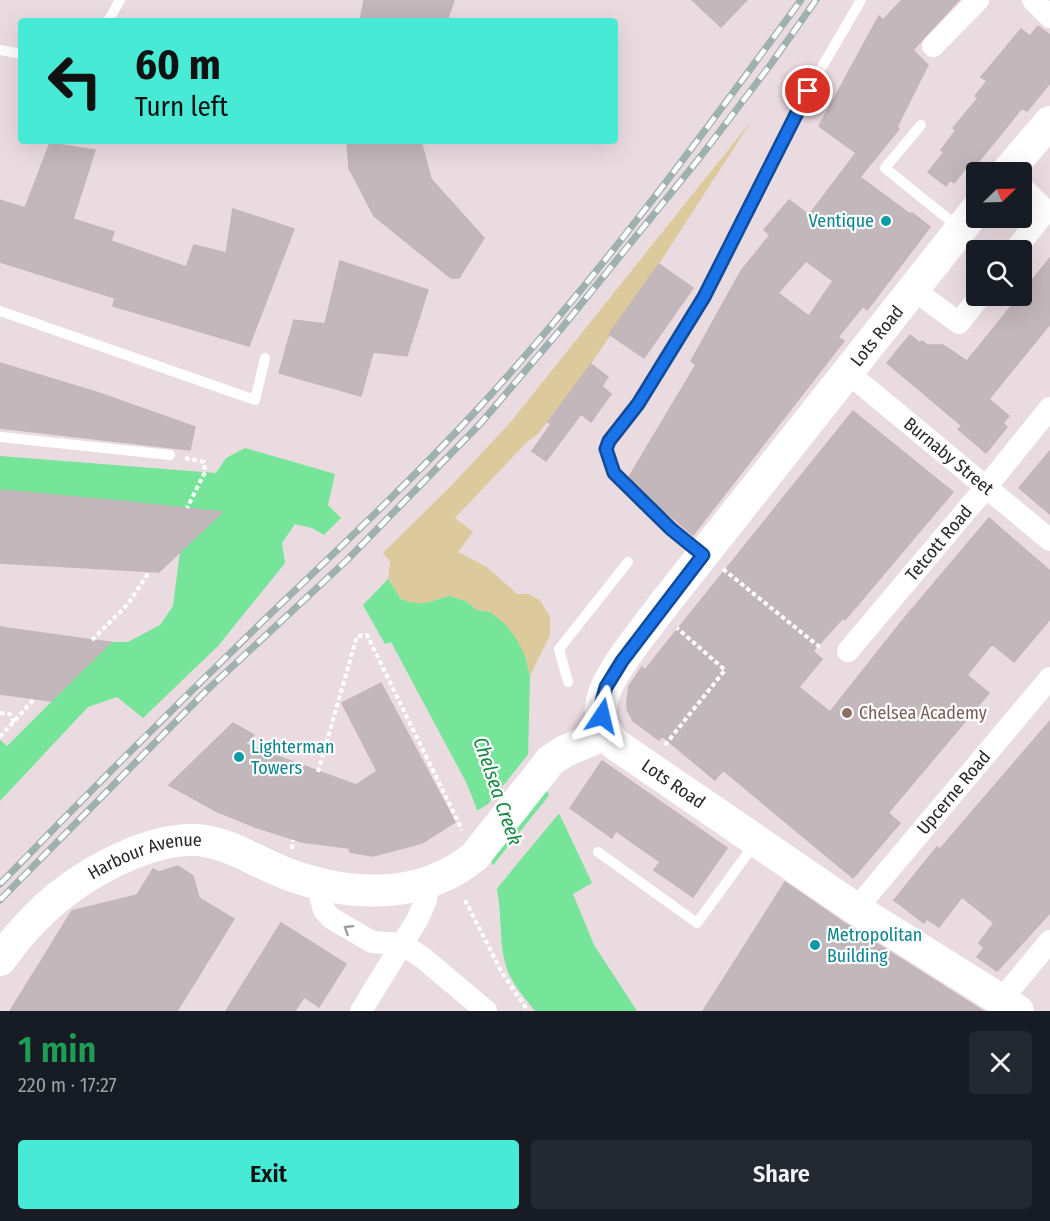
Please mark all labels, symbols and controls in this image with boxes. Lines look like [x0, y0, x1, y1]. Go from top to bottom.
text: 60 m [135, 40, 221, 90]
icon: left [36, 42, 114, 120]
pin [782, 65, 833, 116]
icon: arrive [791, 74, 824, 107]
text: Turn left [135, 91, 228, 123]
north arrow [966, 162, 1032, 228]
map controls [966, 162, 1032, 306]
place label: Ventique [809, 210, 874, 232]
marker: Ventique [879, 214, 893, 228]
button: search [966, 240, 1032, 306]
street label: Lots Road [846, 301, 908, 371]
street label: Burnaby Street [899, 413, 998, 500]
street label: Tetcott Road [901, 501, 977, 585]
position arrow [570, 684, 634, 748]
place label: Chelsea Academy [859, 702, 987, 724]
marker: Chelsea Academy [840, 706, 854, 720]
water label: Chelsea Creek [468, 734, 528, 848]
place label: Lighterman Towers [251, 736, 334, 779]
street label: Upcerne Road [912, 746, 995, 839]
marker: Lighterman Towers [232, 750, 246, 764]
street label: Lots Road [637, 754, 709, 813]
street label: Harbour Avenue [84, 829, 202, 884]
one-way arrow [344, 924, 354, 936]
place label: Metropolitan Building [827, 924, 922, 967]
marker: Metropolitan Building [808, 938, 822, 952]
text: 1 min [18, 1028, 96, 1072]
button: close [969, 1031, 1032, 1094]
text: 220 m · 17:27 [18, 1073, 117, 1097]
button: Exit [18, 1140, 519, 1209]
button: Share [531, 1140, 1032, 1209]

